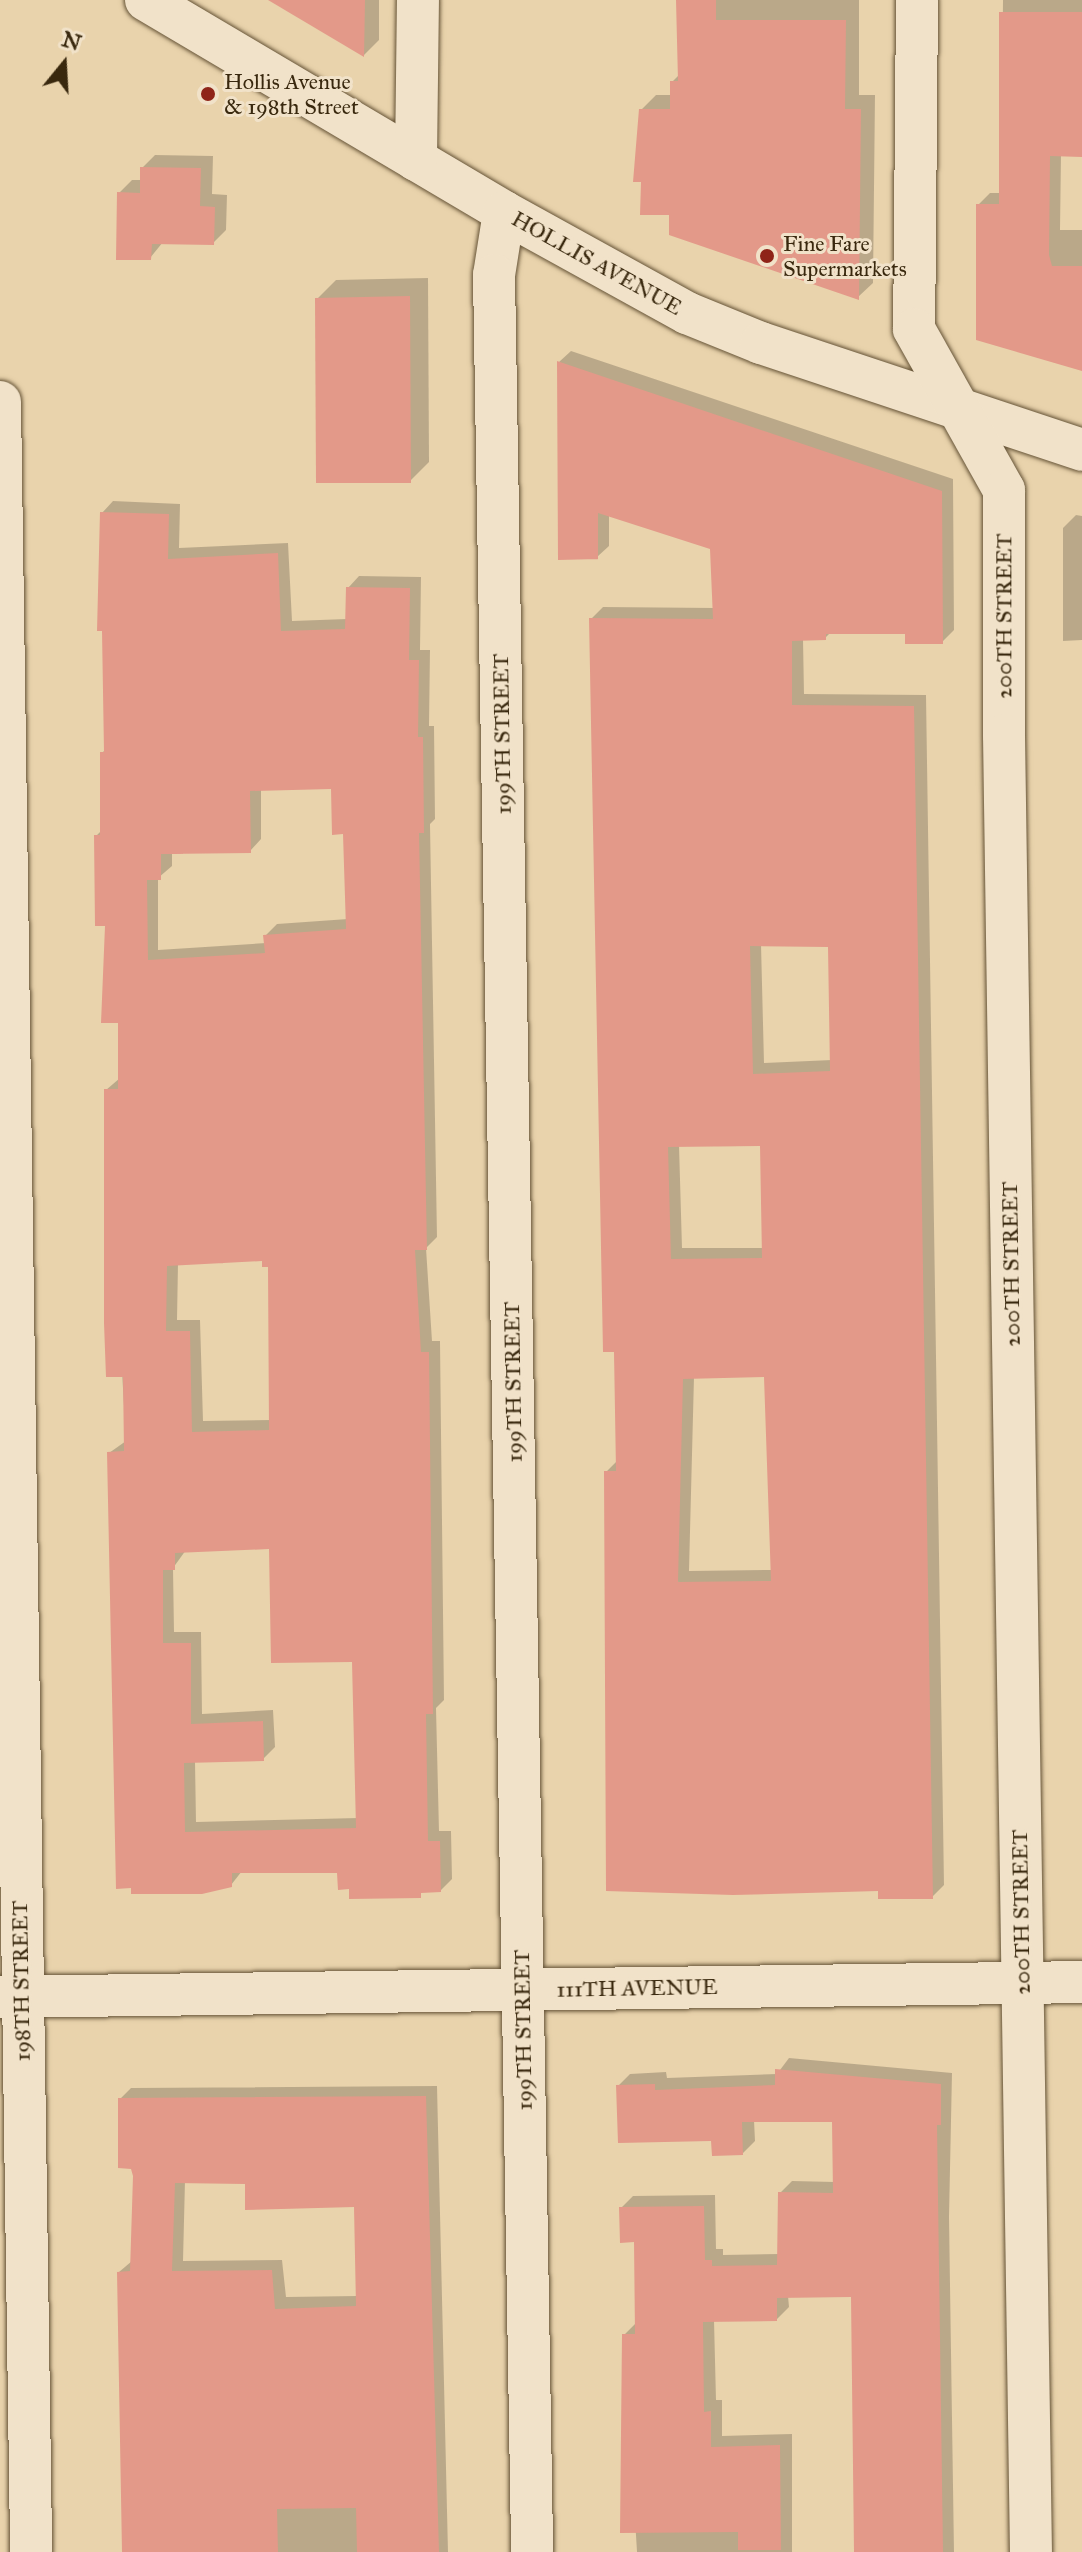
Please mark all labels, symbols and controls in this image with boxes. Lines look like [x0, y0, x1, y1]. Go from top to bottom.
north arrow [24, 24, 104, 104]
text: N [59, 25, 85, 56]
place label: Hollis Avenue & 198th Street [224, 68, 359, 120]
marker: Hollis Avenue & 198th Street [199, 85, 217, 103]
street label: HOLLIS AVENUE [507, 205, 687, 321]
place label: Fine Fare Supermarkets [783, 230, 907, 282]
marker: Fine Fare Supermarkets [758, 247, 776, 265]
street label: 200TH STREET [991, 533, 1017, 699]
street label: 199TH STREET [487, 653, 517, 815]
street label: 200TH STREET [996, 1181, 1026, 1347]
street label: 199TH STREET [498, 1301, 528, 1463]
street label: 200TH STREET [1006, 1829, 1036, 1995]
street label: 198TH STREET [6, 1900, 36, 2062]
street label: 199TH STREET [508, 1949, 538, 2111]
street label: 111TH AVENUE [556, 1973, 718, 2003]

